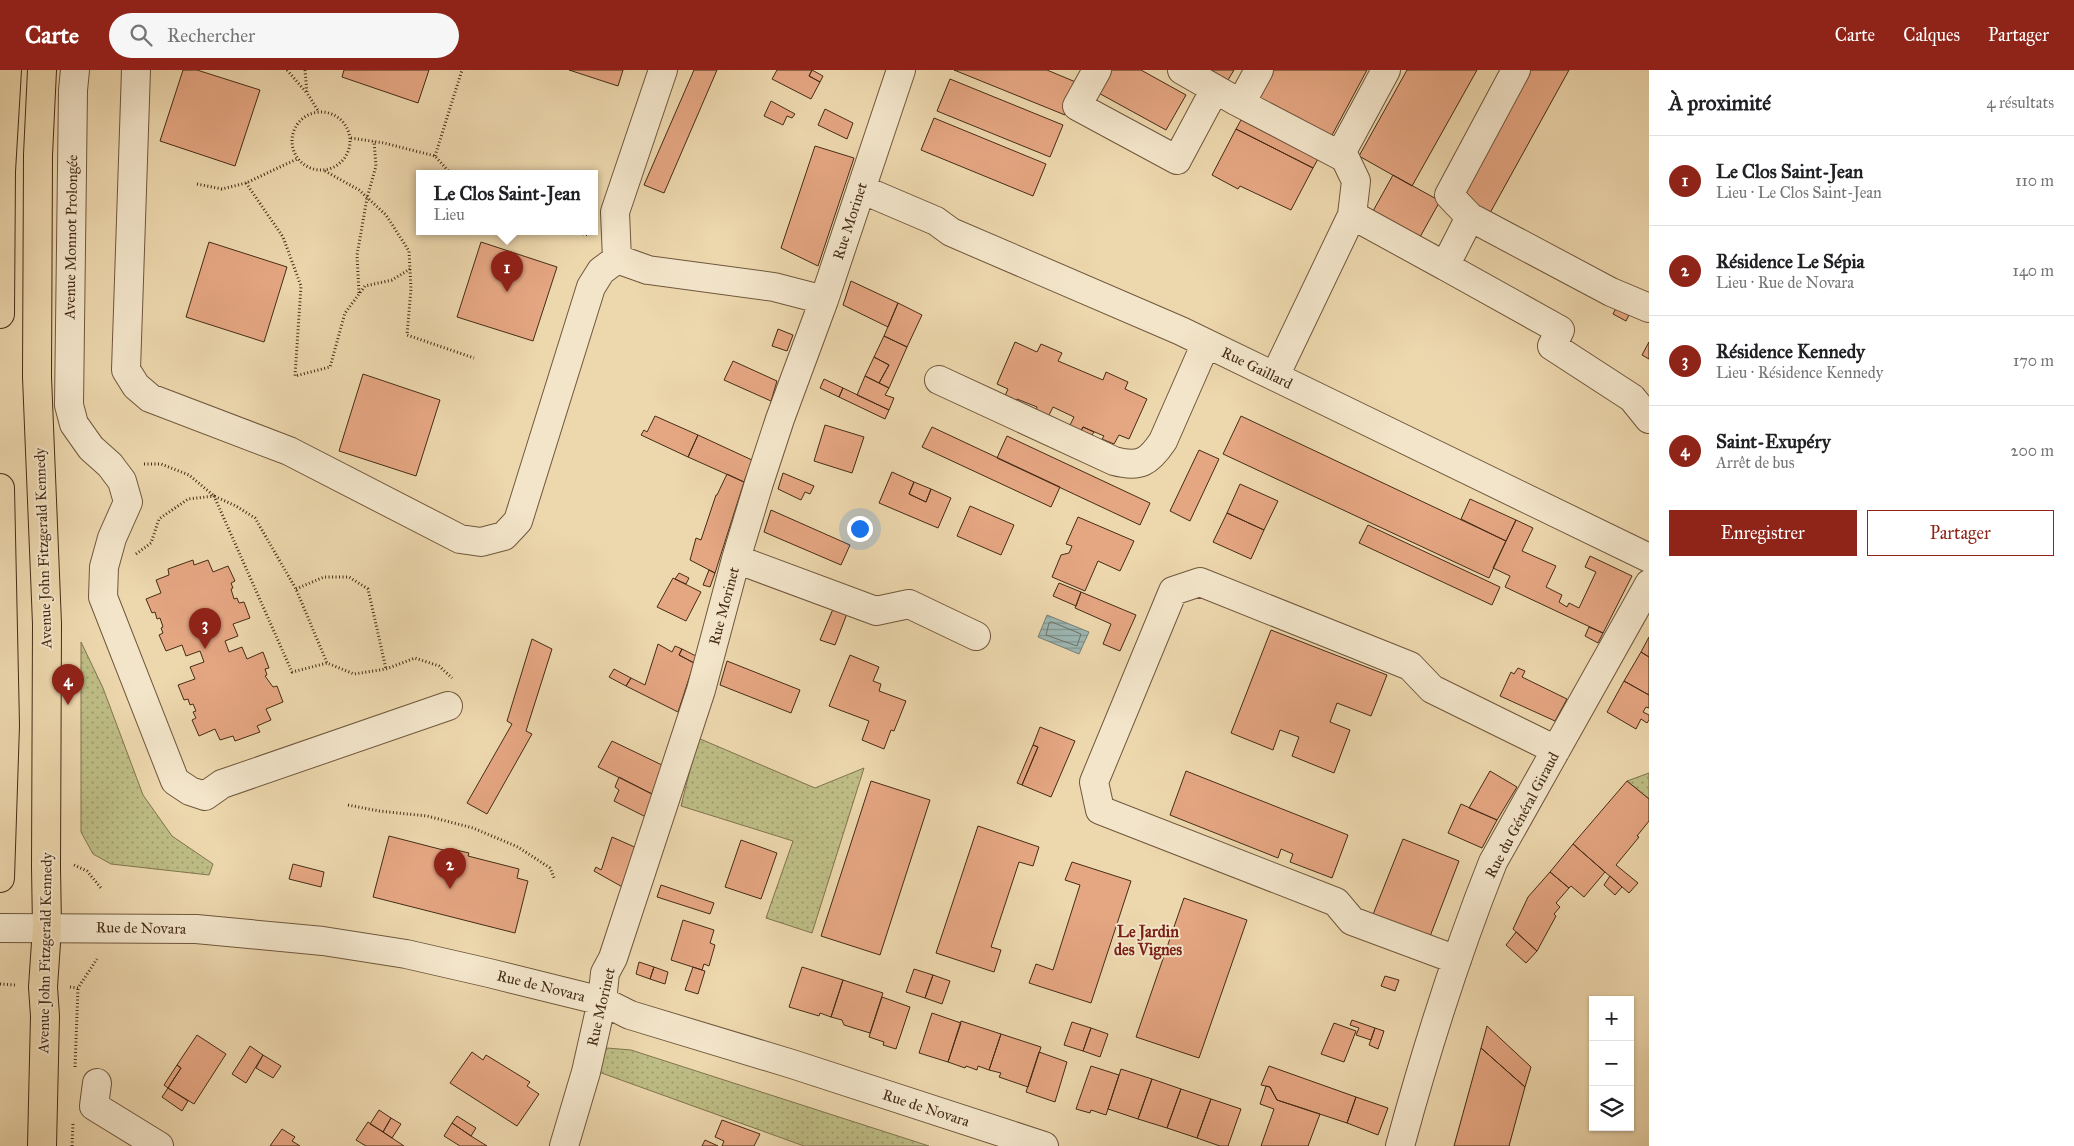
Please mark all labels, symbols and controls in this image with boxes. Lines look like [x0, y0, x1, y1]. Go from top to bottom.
search box [109, 13, 459, 58]
text: Carte [25, 20, 79, 50]
icon: search [127, 21, 155, 49]
text: Rechercher [167, 24, 255, 47]
text: Carte [1835, 24, 1875, 46]
text: Calques [1903, 24, 1960, 46]
text: Partager [1988, 24, 2049, 46]
text: À proximité [1669, 90, 1771, 116]
text: 4 résultats [1987, 93, 2054, 112]
street label: Avenue Monnot Prolongée [61, 155, 81, 320]
text: Le Clos Saint-Jean [1716, 160, 1863, 183]
popup [416, 170, 598, 235]
text: 1 [1682, 171, 1688, 190]
text: 110 m [2015, 171, 2054, 190]
street label: Rue Morinet [829, 179, 871, 262]
text: Le Clos Saint-Jean [433, 182, 581, 205]
text: Lieu · Le Clos Saint-Jean [1716, 183, 1882, 202]
text: Lieu [433, 205, 465, 224]
text: Résidence Le Sépia [1716, 250, 1865, 273]
pin: 1 [491, 251, 523, 292]
text: 2 [1681, 261, 1689, 280]
text: 140 m [2013, 261, 2054, 280]
text: Lieu · Rue de Novara [1716, 273, 1854, 292]
text: Résidence Kennedy [1716, 340, 1865, 363]
street label: Rue Gaillard [1219, 343, 1296, 393]
text: 3 [1682, 351, 1688, 370]
text: 170 m [2013, 351, 2054, 370]
text: Lieu · Résidence Kennedy [1716, 363, 1883, 382]
text: Saint-Exupéry [1716, 430, 1831, 453]
text: 4 [1681, 441, 1689, 460]
text: 200 m [2011, 441, 2054, 460]
street label: Avenue John Fitzgerald Kennedy [30, 446, 57, 650]
text: Arrêt de bus [1716, 453, 1795, 472]
button: Enregistrer [1669, 510, 1857, 556]
button: Partager [1867, 510, 2054, 556]
your location [847, 516, 873, 542]
street label: Rue Morinet [705, 564, 743, 647]
pin: 3 [189, 608, 221, 649]
pin: 4 [52, 664, 84, 705]
street label: Rue du Général Giraud [1481, 749, 1563, 881]
pin: 2 [434, 848, 466, 889]
street label: Avenue John Fitzgerald Kennedy [34, 851, 57, 1055]
street label: Rue de Novara [96, 918, 187, 938]
district label: Le Jardin des Vignes [1114, 922, 1182, 960]
street label: Rue Morinet [583, 965, 619, 1048]
street label: Rue de Novara [495, 966, 588, 1006]
map controls [1589, 996, 1634, 1131]
button: + [1589, 996, 1634, 1041]
button: − [1589, 1041, 1634, 1086]
street label: Rue de Novara [880, 1085, 972, 1131]
button: layers [1589, 1086, 1634, 1131]

